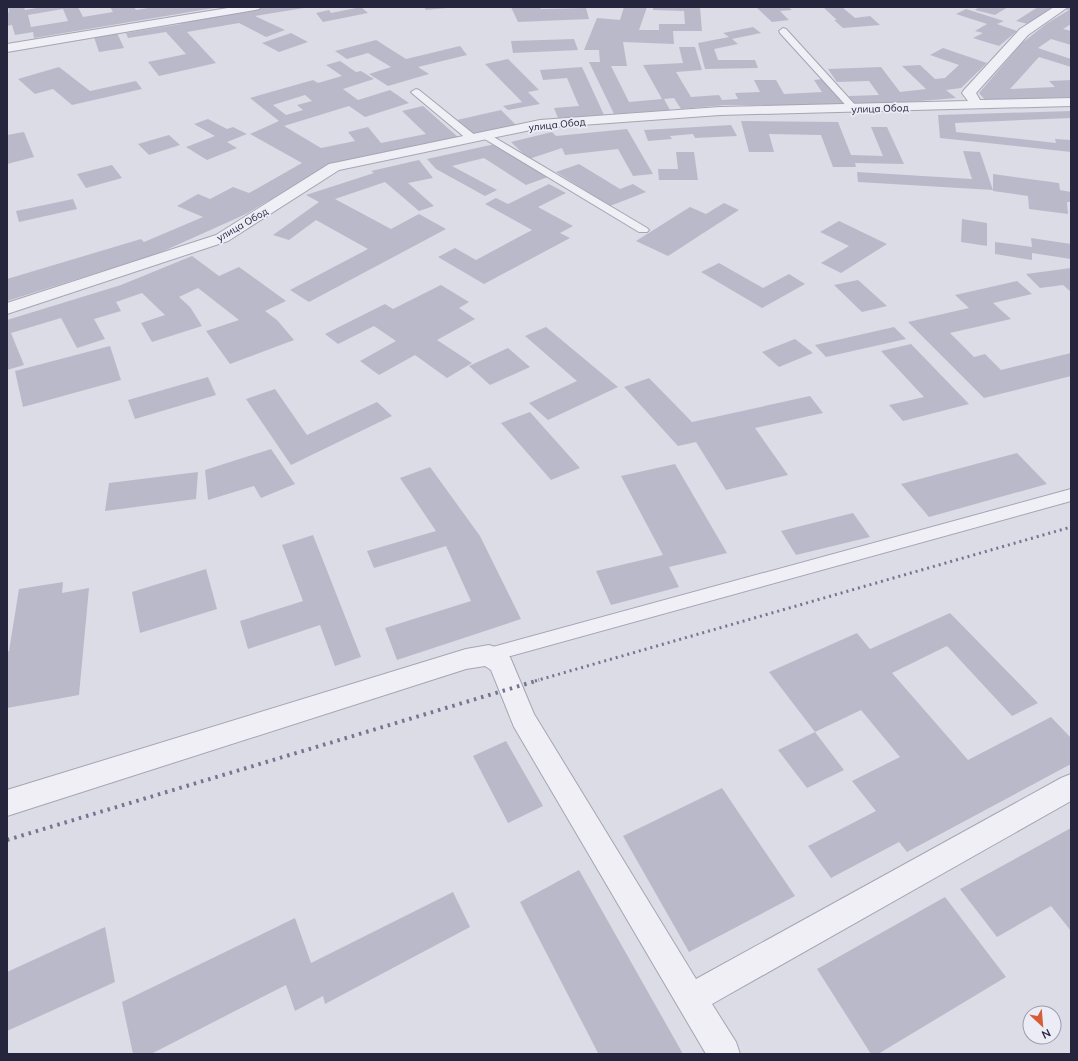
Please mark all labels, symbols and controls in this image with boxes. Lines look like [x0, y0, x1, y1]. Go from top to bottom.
street label: улица Обод [851, 101, 909, 116]
street label: улица Обод [528, 115, 586, 134]
street label: улица Обод [214, 205, 270, 244]
north arrow [1022, 1005, 1062, 1045]
text: N [1040, 1026, 1053, 1042]

